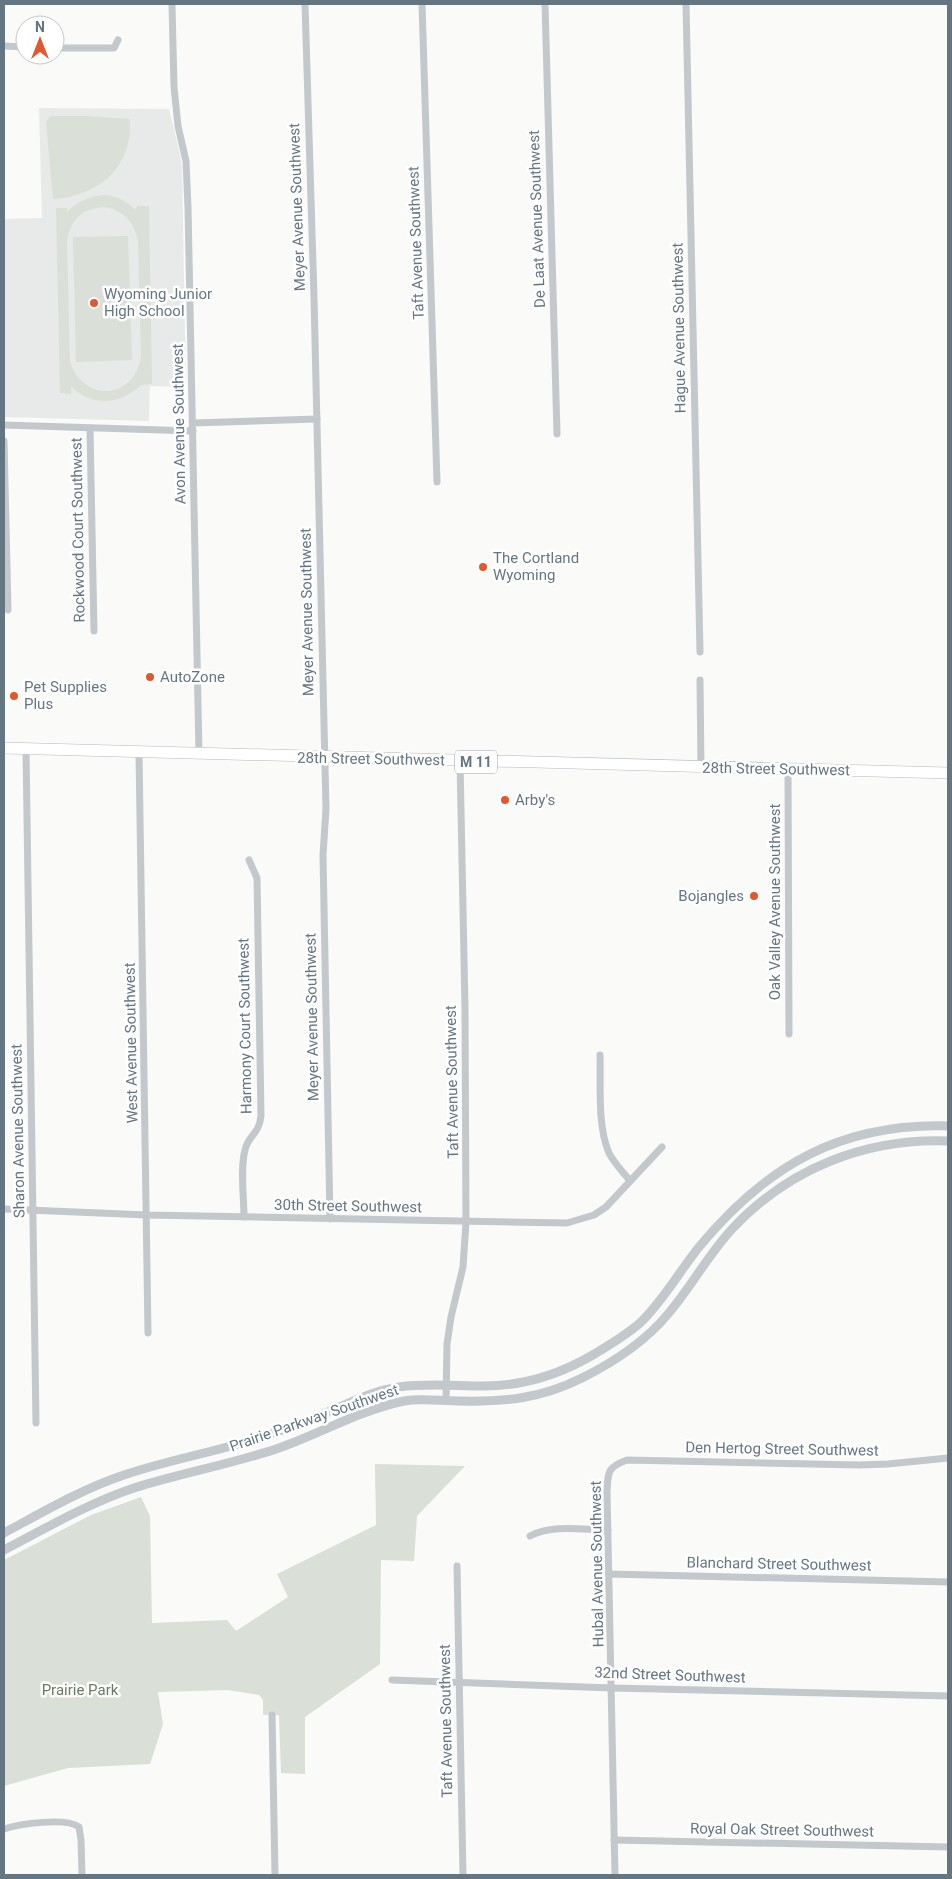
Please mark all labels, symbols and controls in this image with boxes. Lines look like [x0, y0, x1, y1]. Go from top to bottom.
north arrow [15, 15, 65, 65]
text: N [35, 19, 45, 35]
street label: Meyer Avenue Southwest [285, 123, 309, 291]
street label: De Laat Avenue Southwest [525, 130, 549, 308]
street label: Taft Avenue Southwest [404, 166, 428, 320]
street label: Hague Avenue Southwest [669, 242, 689, 414]
place label: Wyoming Junior High School [104, 285, 212, 320]
marker: Wyoming Junior High School [88, 297, 100, 309]
street label: Avon Avenue Southwest [169, 343, 189, 504]
street label: Rockwood Court Southwest [67, 437, 89, 623]
street label: Meyer Avenue Southwest [297, 528, 317, 696]
place label: The Cortland Wyoming [493, 549, 579, 584]
marker: The Cortland Wyoming [477, 561, 489, 573]
place label: AutoZone [160, 668, 225, 686]
marker: AutoZone [144, 671, 156, 683]
place label: Pet Supplies Plus [24, 678, 107, 713]
marker: Pet Supplies Plus [8, 690, 20, 702]
street label: 28th Street Southwest [297, 749, 445, 769]
road number: M 11 [455, 750, 497, 774]
street label: 28th Street Southwest [702, 759, 850, 779]
place label: Arby's [515, 791, 555, 809]
marker: Arby's [499, 794, 511, 806]
street label: Oak Valley Avenue Southwest [766, 804, 784, 1000]
place label: Bojangles [678, 887, 744, 905]
marker: Bojangles [748, 890, 760, 902]
street label: Meyer Avenue Southwest [302, 933, 322, 1101]
street label: Harmony Court Southwest [234, 938, 256, 1114]
street label: West Avenue Southwest [121, 962, 141, 1124]
street label: Taft Avenue Southwest [442, 1005, 462, 1159]
street label: Sharon Avenue Southwest [7, 1044, 29, 1218]
street label: 30th Street Southwest [274, 1196, 422, 1216]
street label: Prairie Parkway Southwest [227, 1381, 401, 1455]
street label: Den Hertog Street Southwest [685, 1438, 879, 1460]
street label: Hubal Avenue Southwest [587, 1481, 607, 1647]
street label: Blanchard Street Southwest [686, 1553, 872, 1575]
street label: Taft Avenue Southwest [436, 1644, 456, 1798]
street label: 32nd Street Southwest [594, 1663, 746, 1687]
park label: Prairie Park [42, 1681, 119, 1699]
street label: Royal Oak Street Southwest [690, 1819, 874, 1841]

